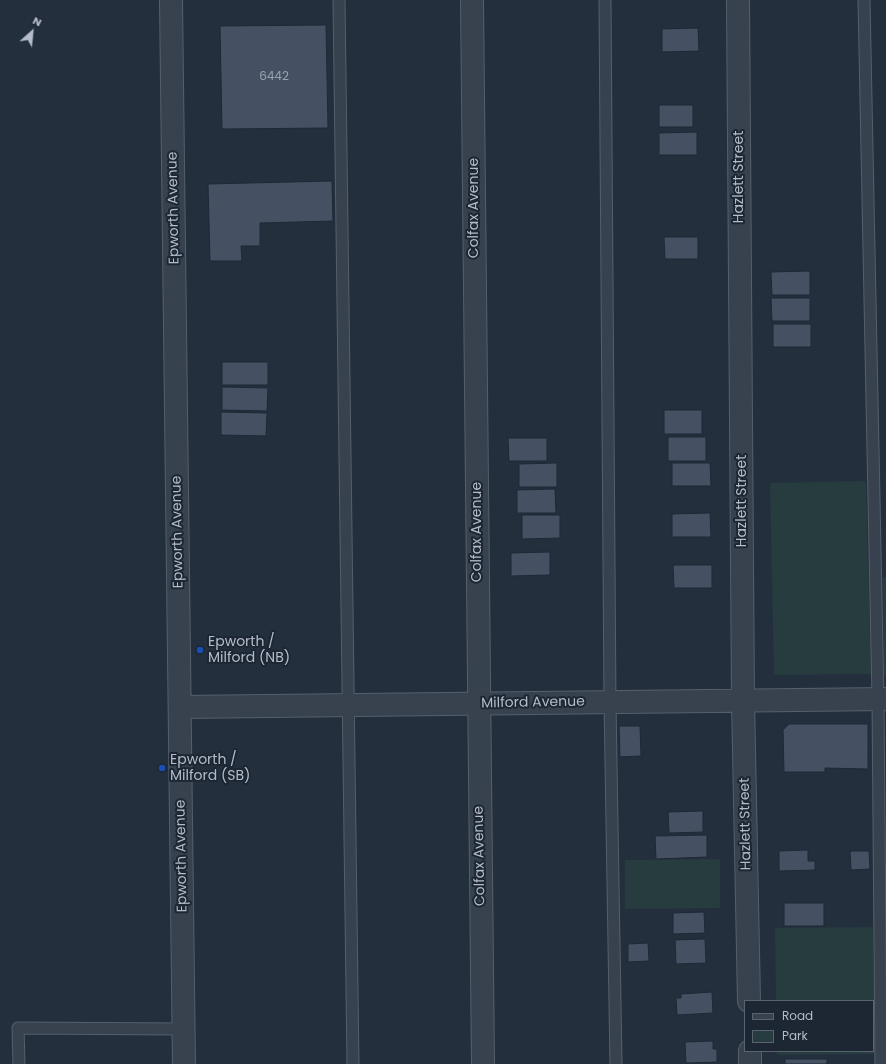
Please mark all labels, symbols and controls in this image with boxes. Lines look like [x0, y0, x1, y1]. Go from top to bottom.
north arrow [12, 12, 52, 52]
text: N [30, 12, 45, 30]
house number: 6442 [259, 70, 289, 84]
street label: Hazlett Street [731, 131, 747, 223]
street label: Epworth Avenue [165, 152, 183, 264]
street label: Colfax Avenue [466, 158, 482, 258]
street label: Hazlett Street [734, 455, 750, 547]
street label: Epworth Avenue [169, 476, 187, 588]
street label: Colfax Avenue [469, 482, 485, 582]
place label: Epworth / Milford (NB) [208, 634, 290, 666]
marker: Epworth / Milford (NB) [195, 645, 205, 655]
street label: Milford Avenue [481, 694, 585, 712]
place label: Epworth / Milford (SB) [170, 752, 250, 784]
marker: Epworth / Milford (SB) [157, 763, 167, 773]
street label: Hazlett Street [737, 778, 755, 870]
street label: Epworth Avenue [173, 800, 191, 912]
street label: Colfax Avenue [471, 806, 489, 906]
legend [744, 1000, 874, 1052]
text: Road [782, 1007, 813, 1024]
text: Park [782, 1027, 808, 1044]

